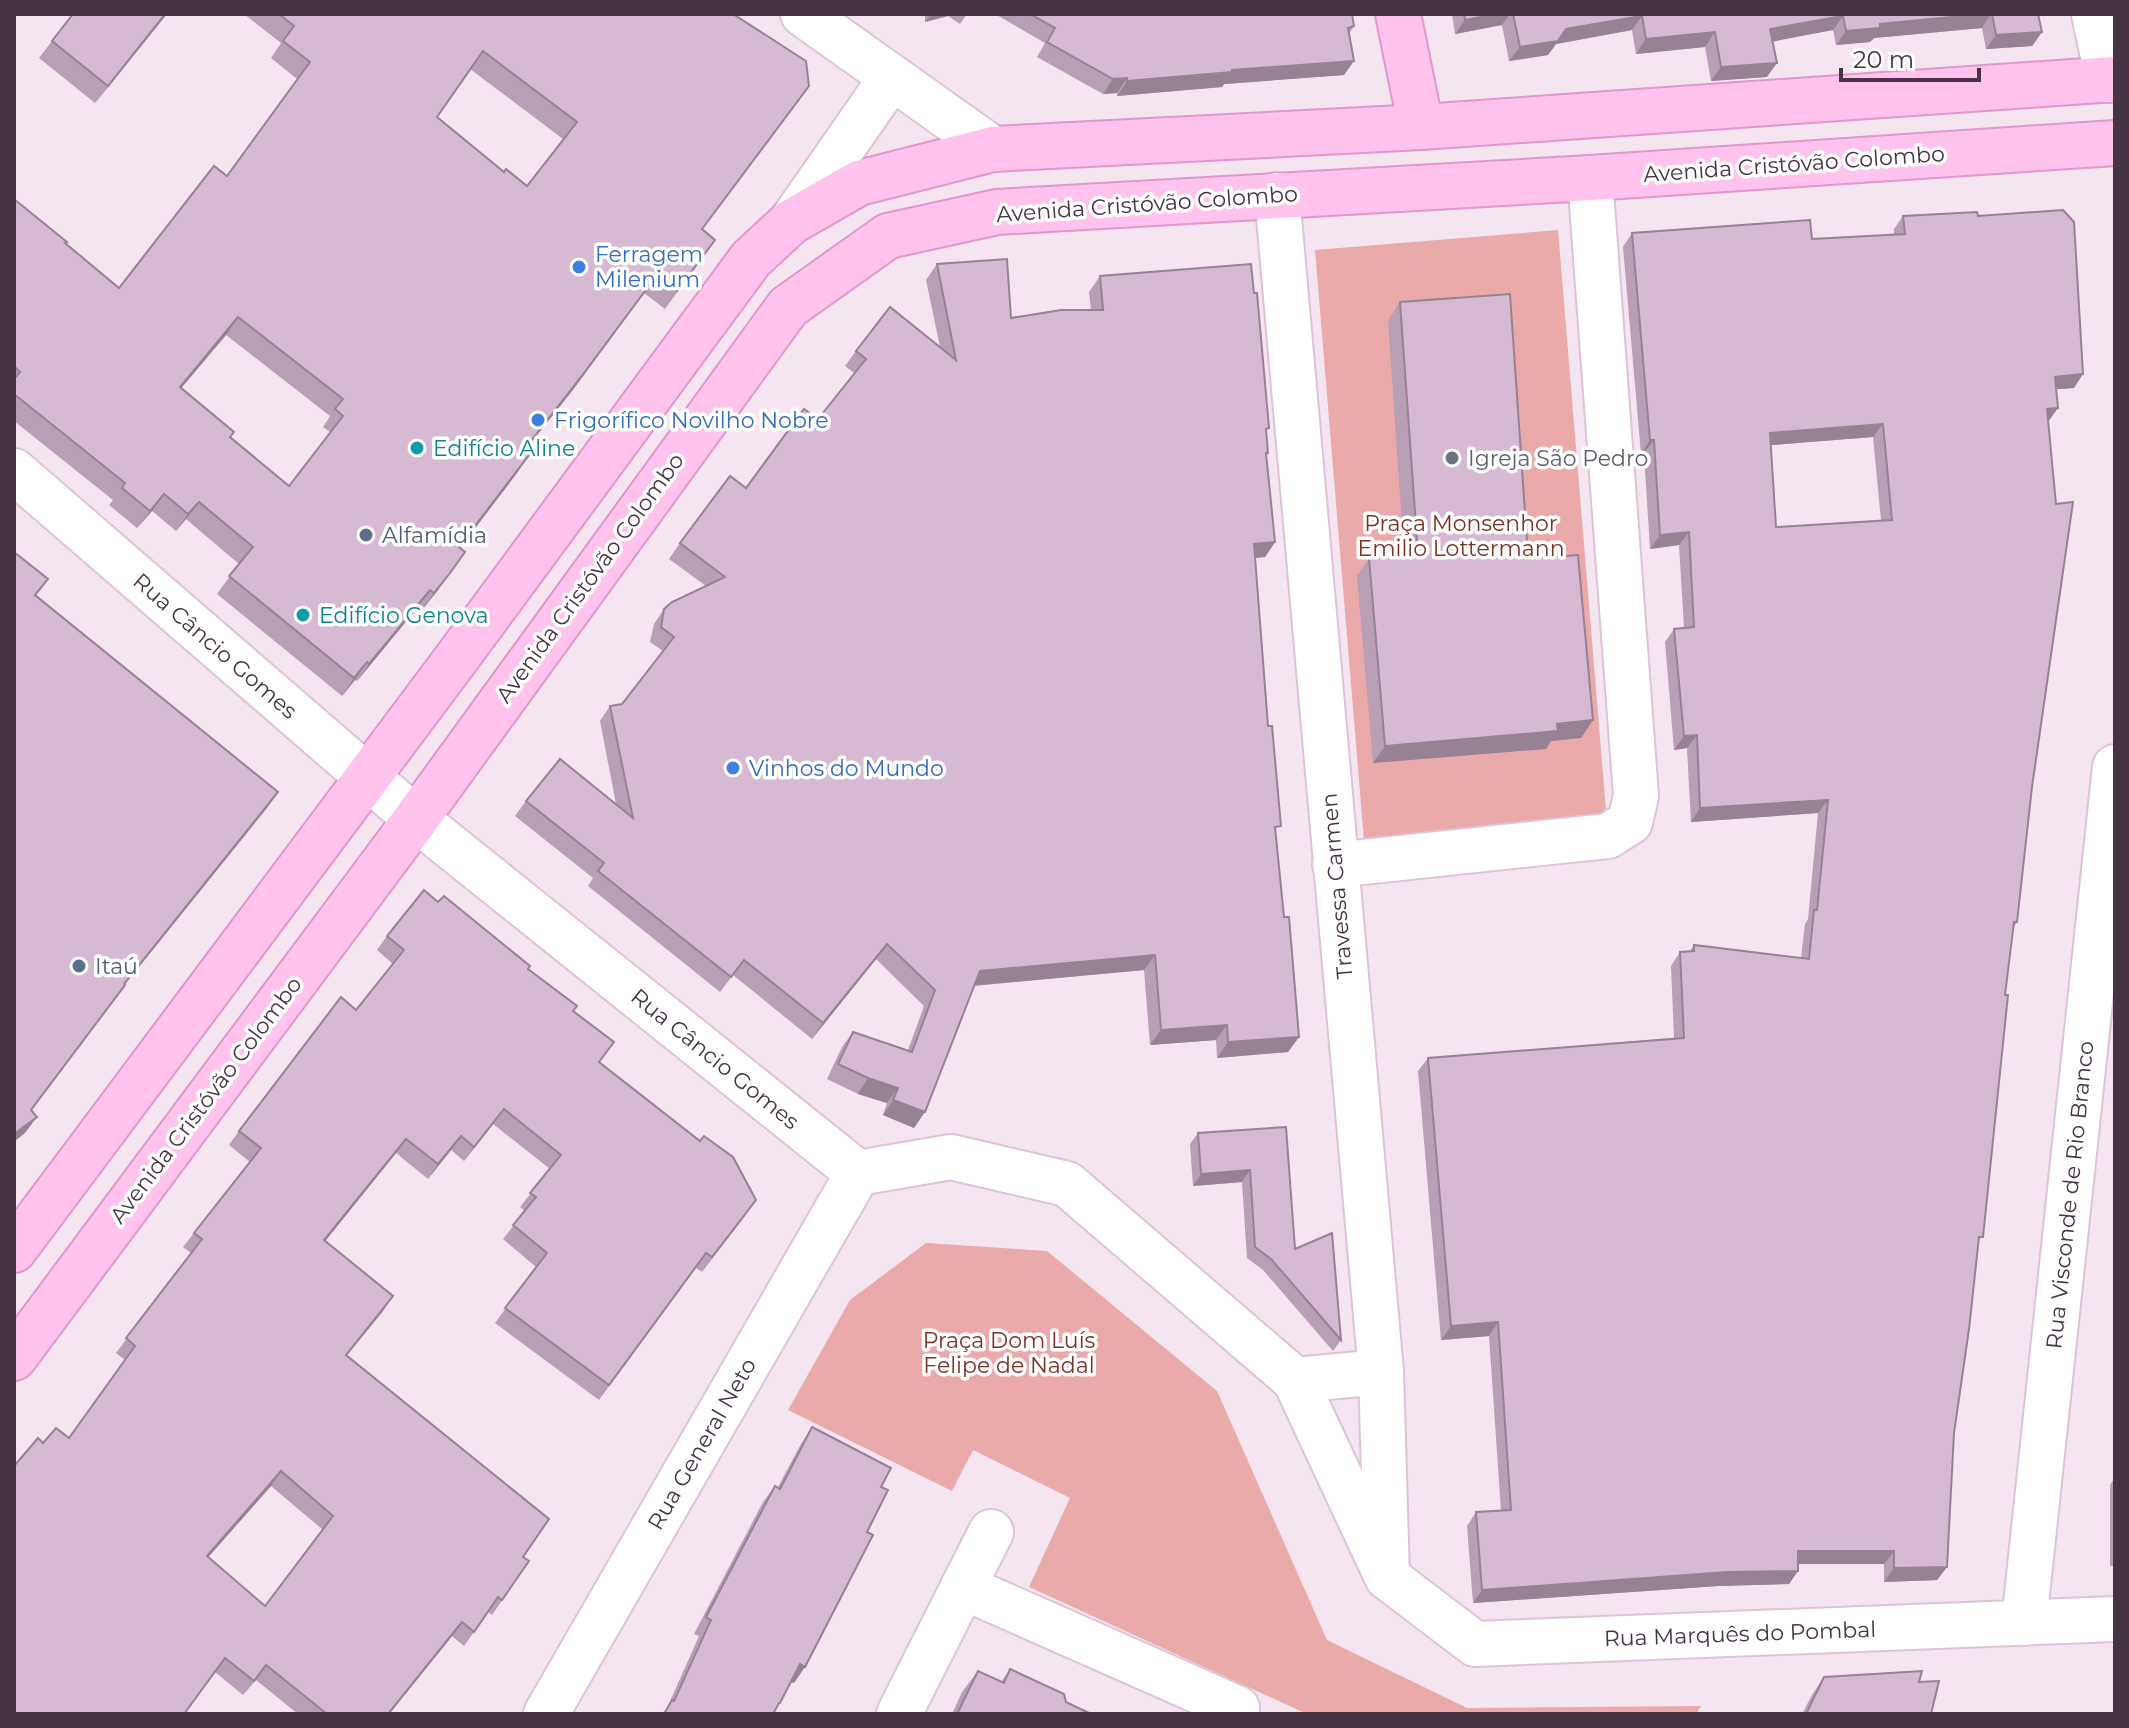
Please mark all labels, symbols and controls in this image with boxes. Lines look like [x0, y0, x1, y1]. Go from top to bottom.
scale bar [1841, 32, 1979, 82]
text: 20 m [1853, 45, 1914, 74]
street label: Avenida Cristóvão Colombo [1642, 140, 1946, 188]
street label: Avenida Cristóvão Colombo [995, 180, 1299, 228]
place label: Ferragem Milenium [595, 241, 703, 293]
marker: Ferragem Milenium [570, 258, 588, 276]
place label: Frigorífico Novilho Nobre [554, 407, 829, 434]
marker: Frigorífico Novilho Nobre [529, 411, 547, 429]
place label: Edifício Aline [433, 435, 575, 462]
marker: Edifício Aline [408, 439, 426, 457]
place label: Igreja São Pedro [1468, 445, 1648, 472]
street label: Avenida Cristóvão Colombo [490, 448, 690, 708]
marker: Igreja São Pedro [1443, 449, 1461, 467]
park label: Praça Monsenhor Emilio Lottermann [1357, 510, 1565, 562]
place label: Alfamídia [382, 522, 487, 549]
marker: Alfamídia [357, 526, 375, 544]
street label: Rua Câncio Gomes [127, 567, 303, 725]
place label: Edifício Genova [319, 602, 489, 629]
marker: Edifício Genova [294, 606, 312, 624]
place label: Vinhos do Mundo [749, 755, 944, 782]
marker: Vinhos do Mundo [724, 759, 742, 777]
street label: Travessa Carmen [1315, 792, 1359, 980]
place label: Itaú [95, 953, 138, 980]
marker: Itaú [70, 957, 88, 975]
street label: Avenida Cristóvão Colombo [104, 971, 308, 1229]
street label: Rua Câncio Gomes [625, 983, 805, 1135]
street label: Rua Visconde de Rio Branco [2040, 1040, 2100, 1350]
park label: Praça Dom Luís Felipe de Nadal [923, 1327, 1096, 1379]
street label: Rua General Neto [642, 1353, 762, 1535]
street label: Rua Marquês do Pombal [1603, 1616, 1877, 1652]

